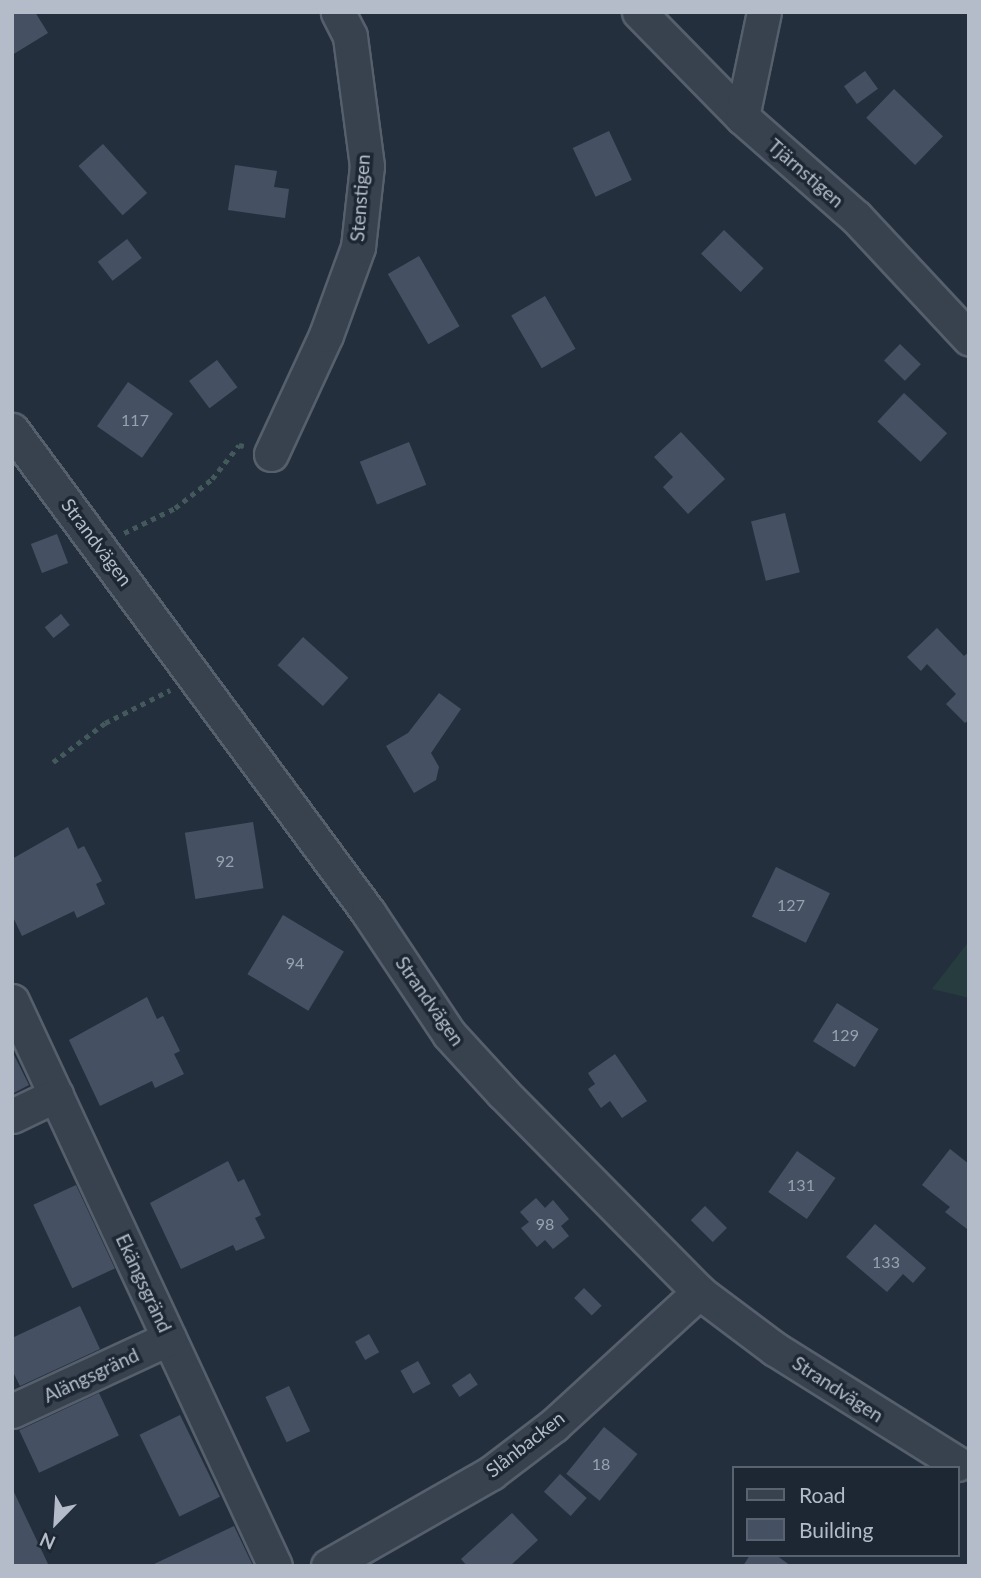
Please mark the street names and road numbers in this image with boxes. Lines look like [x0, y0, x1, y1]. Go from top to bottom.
street label: Tjärnstigen [763, 134, 849, 212]
street label: Stenstigen [346, 154, 374, 242]
street label: Strandvägen [57, 494, 137, 590]
street label: Strandvägen [391, 952, 469, 1050]
street label: Ekängsgränd [111, 1230, 177, 1336]
street label: Alängsgränd [40, 1343, 142, 1407]
street label: Strandvägen [788, 1351, 888, 1427]
street label: Slånbacken [481, 1406, 569, 1482]

